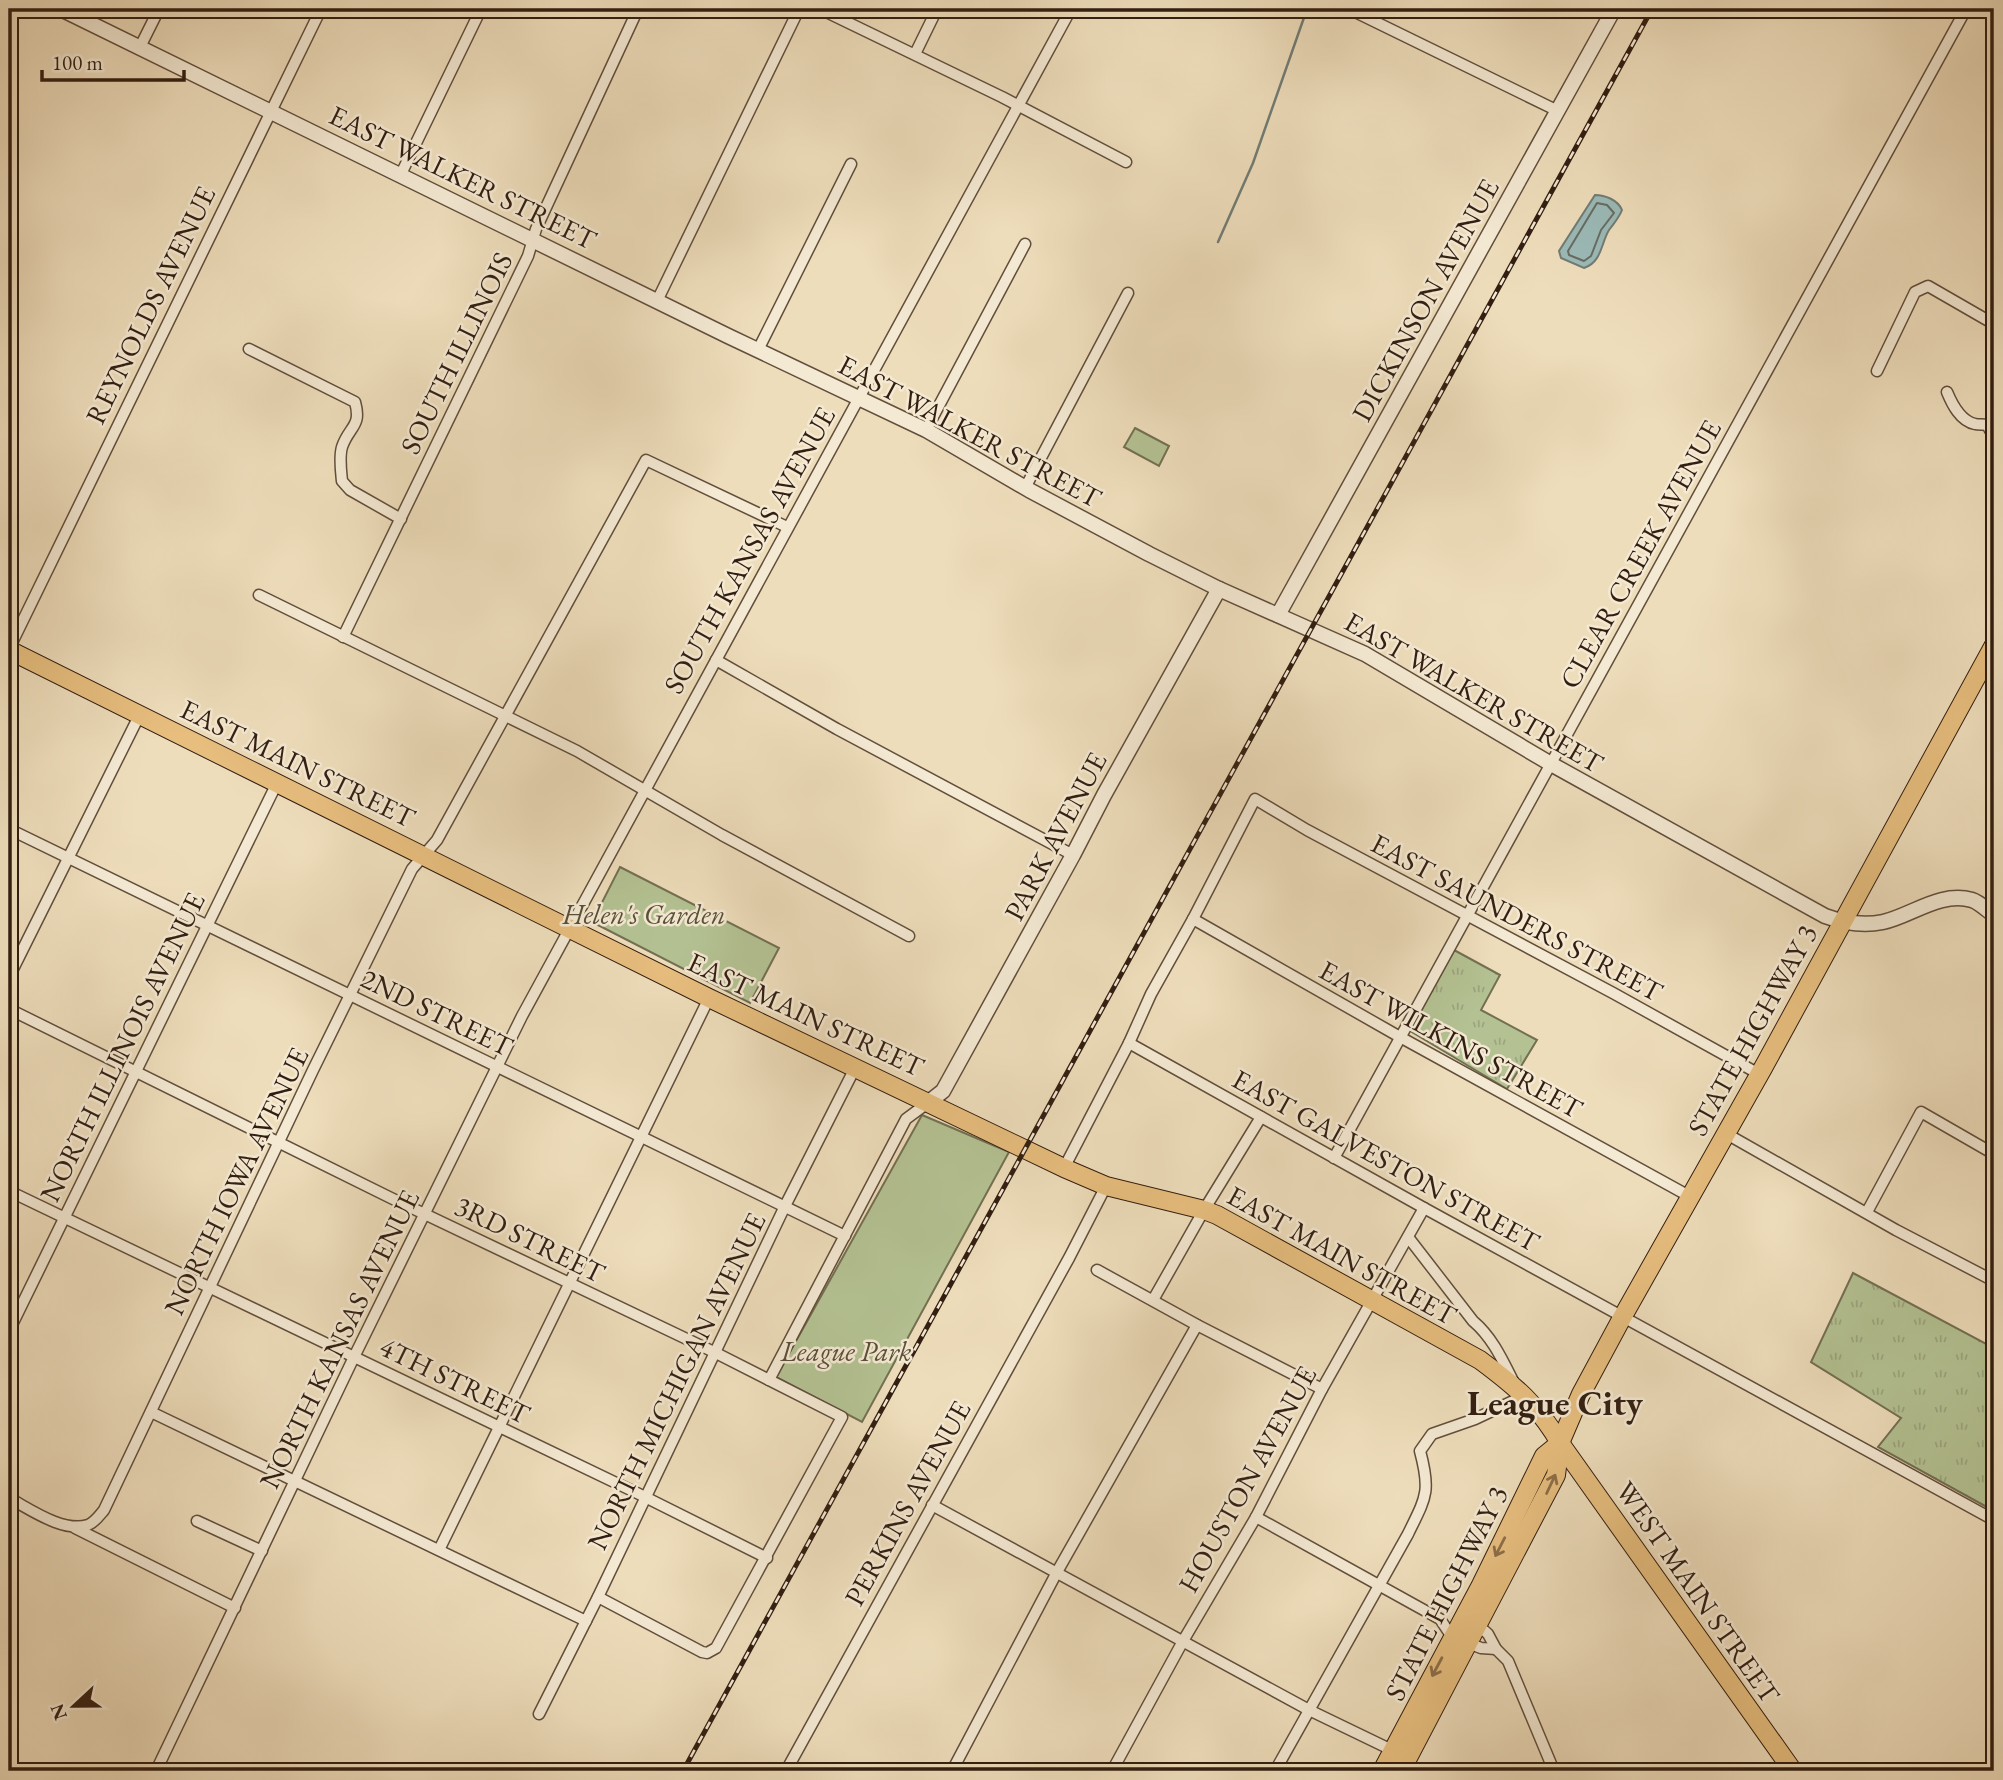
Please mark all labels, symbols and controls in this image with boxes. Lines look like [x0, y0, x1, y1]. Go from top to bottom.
scale bar [42, 38, 184, 82]
text: 100 m [52, 49, 103, 76]
street label: EAST WALKER STREET [324, 97, 603, 257]
street label: DICKINSON AVENUE [1343, 172, 1507, 428]
street label: REYNOLDS AVENUE [77, 180, 223, 430]
street label: SOUTH ILLINOIS [392, 246, 520, 460]
street label: EAST WALKER STREET [832, 346, 1108, 516]
street label: SOUTH KANSAS AVENUE [655, 400, 843, 700]
street label: CLEAR CREEK AVENUE [1551, 413, 1729, 695]
street label: EAST WALKER STREET [1338, 603, 1610, 781]
street label: EAST MAIN STREET [175, 691, 421, 836]
street label: PARK AVENUE [996, 745, 1115, 926]
street label: EAST SAUNDERS STREET [1365, 825, 1669, 1009]
street label: NORTH ILLINOIS AVENUE [31, 886, 213, 1208]
park label: Helen's Garden [562, 896, 725, 932]
street label: STATE HIGHWAY 3 [1679, 918, 1825, 1142]
street label: EAST MAIN STREET [682, 943, 930, 1085]
street label: EAST WILKINS STREET [1313, 952, 1589, 1126]
street label: 2ND STREET [355, 960, 519, 1064]
street label: NORTH IOWA AVENUE [156, 1041, 317, 1321]
street label: EAST GALVESTON STREET [1226, 1060, 1546, 1260]
street label: EAST MAIN STREET [1221, 1177, 1463, 1333]
street label: NORTH KANSAS AVENUE [251, 1183, 427, 1494]
street label: 3RD STREET [449, 1187, 611, 1291]
street label: NORTH MICHIGAN AVENUE [579, 1206, 774, 1556]
street label: 4TH STREET [374, 1328, 536, 1432]
park label: League Park [779, 1333, 912, 1369]
street label: HOUSTON AVENUE [1170, 1359, 1324, 1599]
district label: League City [1467, 1380, 1644, 1425]
street label: PERKINS AVENUE [836, 1394, 978, 1612]
one-way arrow [1545, 1474, 1558, 1495]
street label: WEST MAIN STREET [1608, 1474, 1788, 1710]
street label: STATE HIGHWAY 3 [1376, 1480, 1516, 1706]
one-way arrow [1492, 1536, 1506, 1557]
one-way arrow [1430, 1656, 1443, 1677]
north arrow [38, 1672, 108, 1742]
text: N [44, 1700, 73, 1724]

